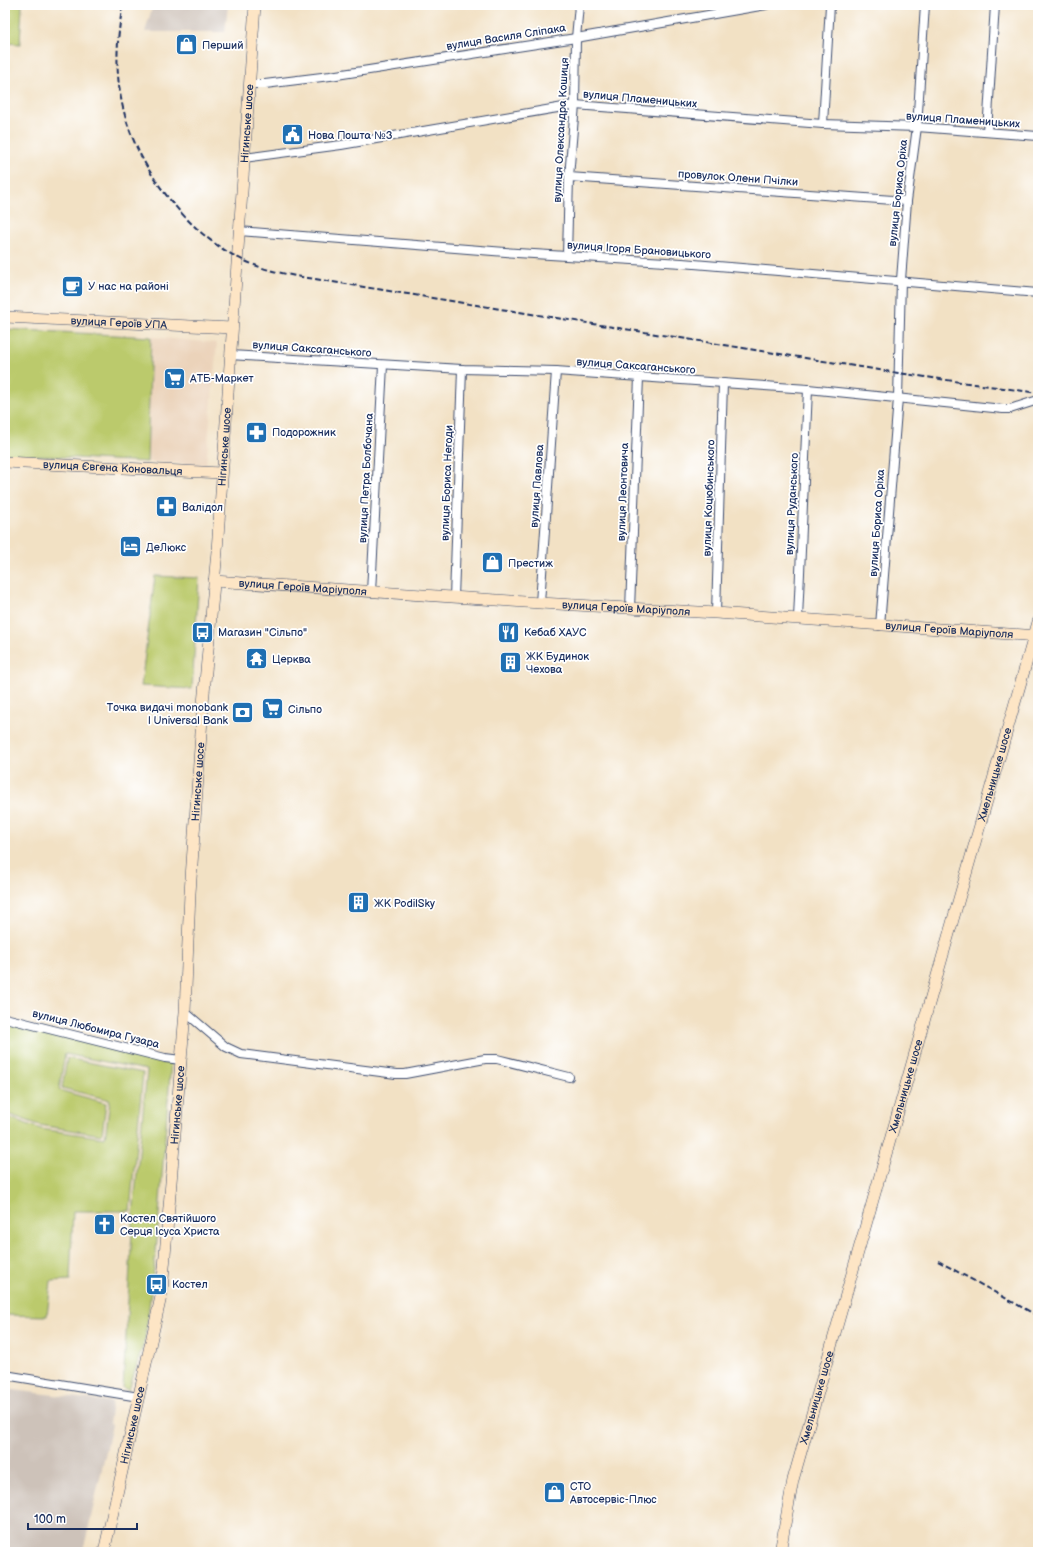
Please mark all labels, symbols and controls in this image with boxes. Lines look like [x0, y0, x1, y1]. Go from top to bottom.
street label: вулиця Василя Сліпака [445, 21, 567, 53]
shop icon: Перший [174, 32, 200, 58]
place label: Перший [202, 39, 243, 52]
street label: вулиця Олександра Кошиця [551, 57, 571, 203]
street label: Нігинське шосе [238, 84, 256, 164]
street label: вулиця Пламеницьких [582, 88, 698, 110]
street label: вулиця Пламеницьких [905, 110, 1021, 130]
public building icon: Нова Пошта №3 [280, 122, 306, 148]
place label: Нова Пошта №3 [308, 129, 393, 142]
street label: вулиця Бориса Оріха [886, 138, 910, 247]
street label: провулок Олени Пчілки [677, 167, 799, 189]
street label: вулиця Ігоря Брановицького [567, 238, 712, 262]
cafe icon: У нас на районі [59, 273, 85, 299]
place label: У нас на районі [88, 280, 169, 293]
street label: вулиця Героїв УПА [70, 314, 168, 331]
street label: вулиця Саксаганського [252, 338, 372, 360]
street label: вулиця Саксаганського [576, 355, 696, 377]
supermarket icon: АТБ-Маркет [162, 365, 188, 391]
place label: АТБ-Маркет [189, 372, 254, 385]
street label: Нігинське шосе [215, 407, 233, 487]
street label: вулиця Петра Болбочана [356, 412, 376, 543]
pharmacy icon: Подорожник [243, 419, 269, 445]
street label: вулиця Бориса Негоди [438, 425, 456, 541]
place label: Подорожник [272, 426, 336, 439]
street label: вулиця Коцюбинського [700, 439, 718, 557]
street label: вулиця Леонтовича [615, 442, 631, 541]
street label: вулиця Павлова [528, 443, 546, 528]
street label: вулиця Руданського [783, 452, 801, 555]
street label: вулиця Євгена Коновальця [43, 457, 183, 478]
street label: вулиця Бориса Оріха [867, 468, 887, 577]
pharmacy icon: Валідол [153, 494, 179, 520]
place label: Валідол [182, 501, 223, 514]
hotel icon: ДеЛюкс [117, 534, 143, 560]
place label: ДеЛюкс [146, 541, 187, 554]
shop icon: Престиж [479, 550, 505, 576]
place label: Престиж [508, 557, 553, 570]
street label: вулиця Героїв Маріуполя [238, 576, 367, 598]
street label: вулиця Героїв Маріуполя [562, 598, 691, 618]
bus stop icon: Магазин "Сільпо" [189, 619, 215, 645]
restaurant icon: Кебаб ХАУС [495, 619, 521, 645]
street label: вулиця Героїв Маріуполя [885, 619, 1014, 641]
place label: Магазин "Сільпо" [218, 626, 307, 639]
place label: Кебаб ХАУС [524, 626, 587, 639]
temple icon: Церква [244, 646, 270, 672]
building icon: ЖК Будинок Чехова [497, 649, 523, 675]
place label: ЖК Будинок Чехова [526, 650, 589, 676]
place label: Церква [272, 653, 311, 666]
supermarket icon: Сільпо [259, 696, 285, 722]
bank icon: Точка видачі monobank | Universal Bank [230, 700, 256, 726]
place label: Точка видачі monobank | Universal Bank [107, 701, 229, 727]
place label: Сільпо [288, 703, 322, 716]
street label: Хмельницьке шосе [975, 726, 1014, 823]
street label: Нігинське шосе [188, 742, 207, 822]
building icon: ЖК PodilSky [346, 890, 372, 916]
place label: ЖК PodilSky [374, 897, 435, 910]
street label: вулиця Любомира Гузара [31, 1007, 161, 1051]
street label: Хмельницьке шосе [886, 1038, 925, 1134]
street label: Нігинське шосе [168, 1065, 187, 1145]
church icon: Костел Святійшого Серця Ісуса Христа [91, 1211, 117, 1237]
place label: Костел Святійшого Серця Ісуса Христа [120, 1212, 220, 1238]
bus stop icon: Костел [143, 1271, 169, 1297]
place label: Костел [172, 1278, 208, 1291]
street label: Хмельницьке шосе [797, 1349, 836, 1446]
street label: Нігинське шосе [117, 1385, 147, 1465]
shop icon: СТО Автосервіс-Плюс [541, 1479, 567, 1505]
place label: СТО Автосервіс-Плюс [569, 1480, 657, 1506]
scale bar [28, 1505, 137, 1531]
text: 100 m [34, 1512, 66, 1527]

